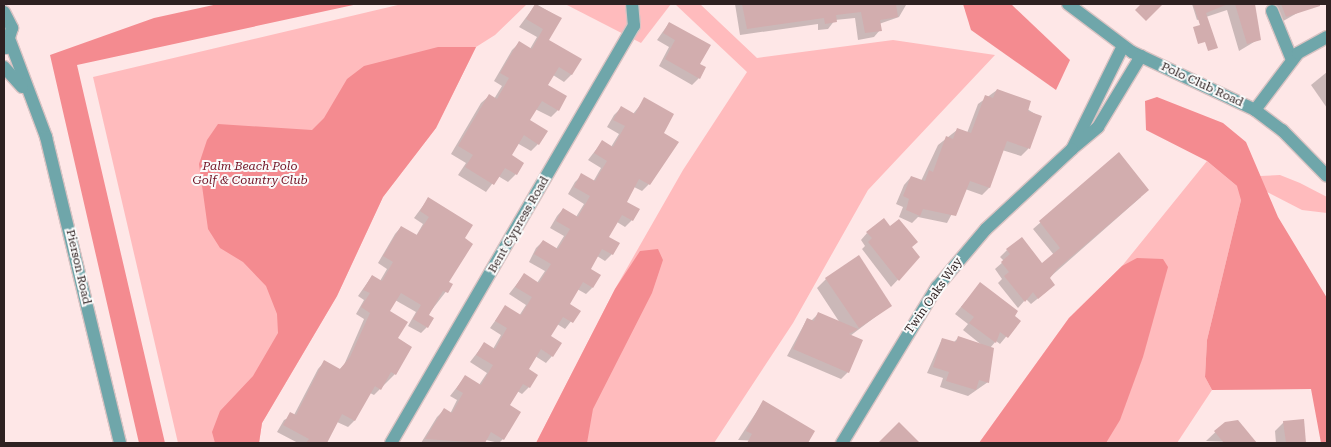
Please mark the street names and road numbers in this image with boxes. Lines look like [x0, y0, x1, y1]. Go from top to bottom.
street label: Polo Club Road [1159, 60, 1245, 110]
street label: Bent Cypress Road [486, 174, 552, 276]
street label: Pierson Road [62, 228, 94, 306]
street label: Twin Oaks Way [902, 255, 966, 337]

